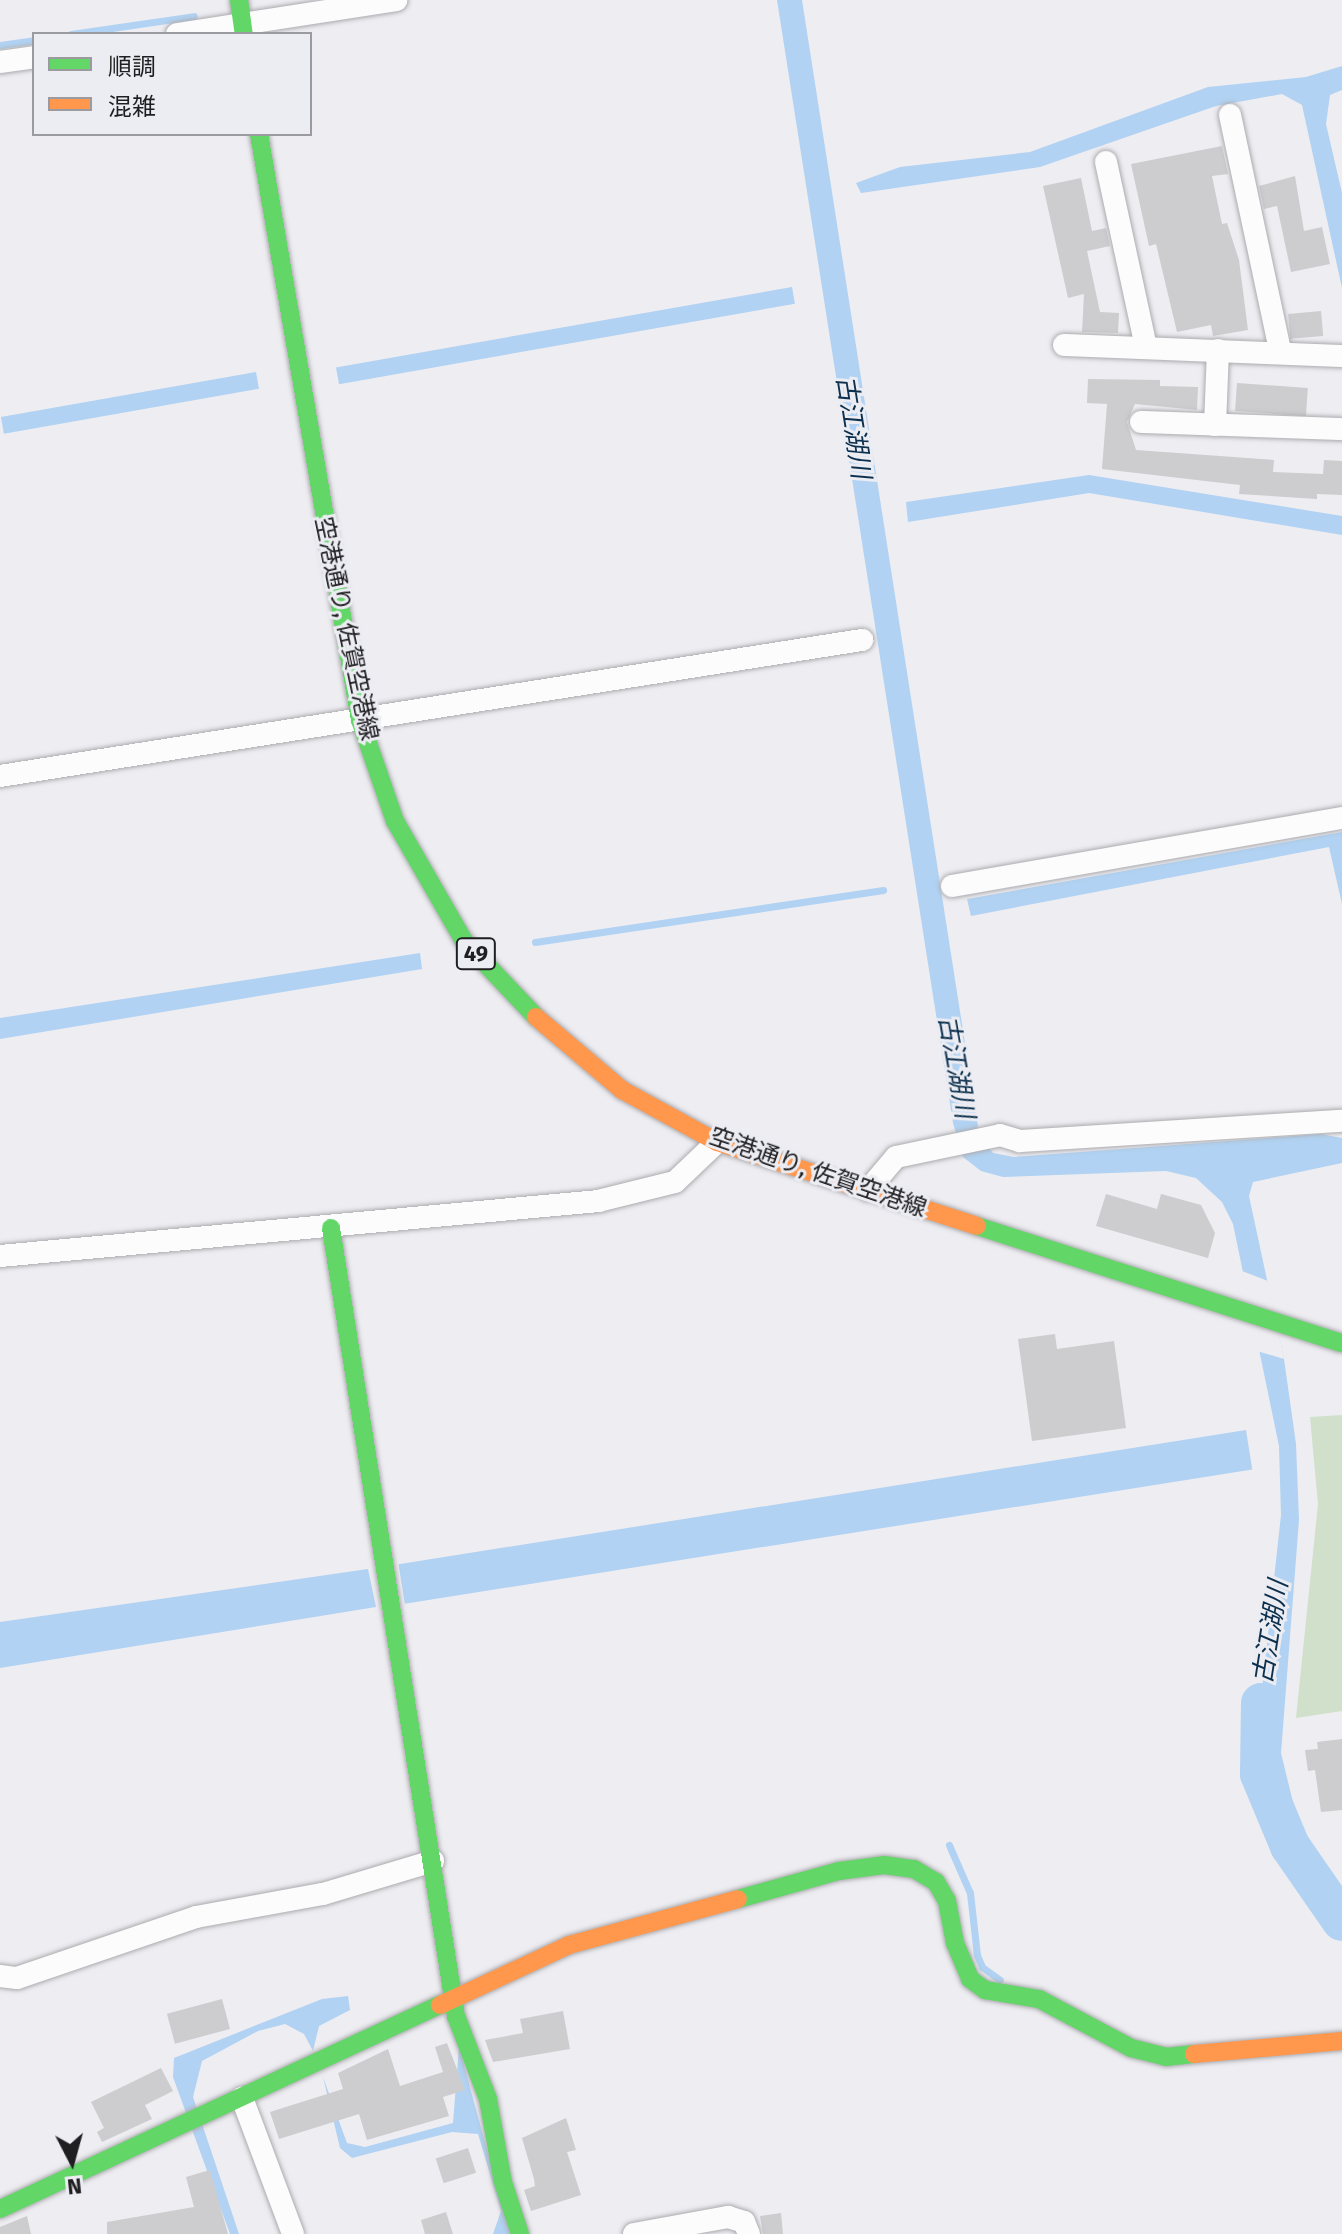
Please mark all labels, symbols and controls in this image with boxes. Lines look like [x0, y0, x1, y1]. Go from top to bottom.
legend [32, 32, 312, 136]
text: 順調 [108, 53, 156, 81]
text: 混雑 [108, 93, 156, 121]
water label: 古江湖川 [829, 373, 877, 481]
street label: 空港通り, 佐賀空港線 [308, 514, 384, 744]
road number: 49 [454, 936, 498, 972]
water label: 古江湖川 [932, 1013, 980, 1121]
street label: 空港通り, 佐賀空港線 [705, 1122, 931, 1224]
water label: 古江湖川 [1247, 1578, 1295, 1686]
north arrow [32, 2122, 112, 2202]
text: N [66, 2172, 83, 2201]

